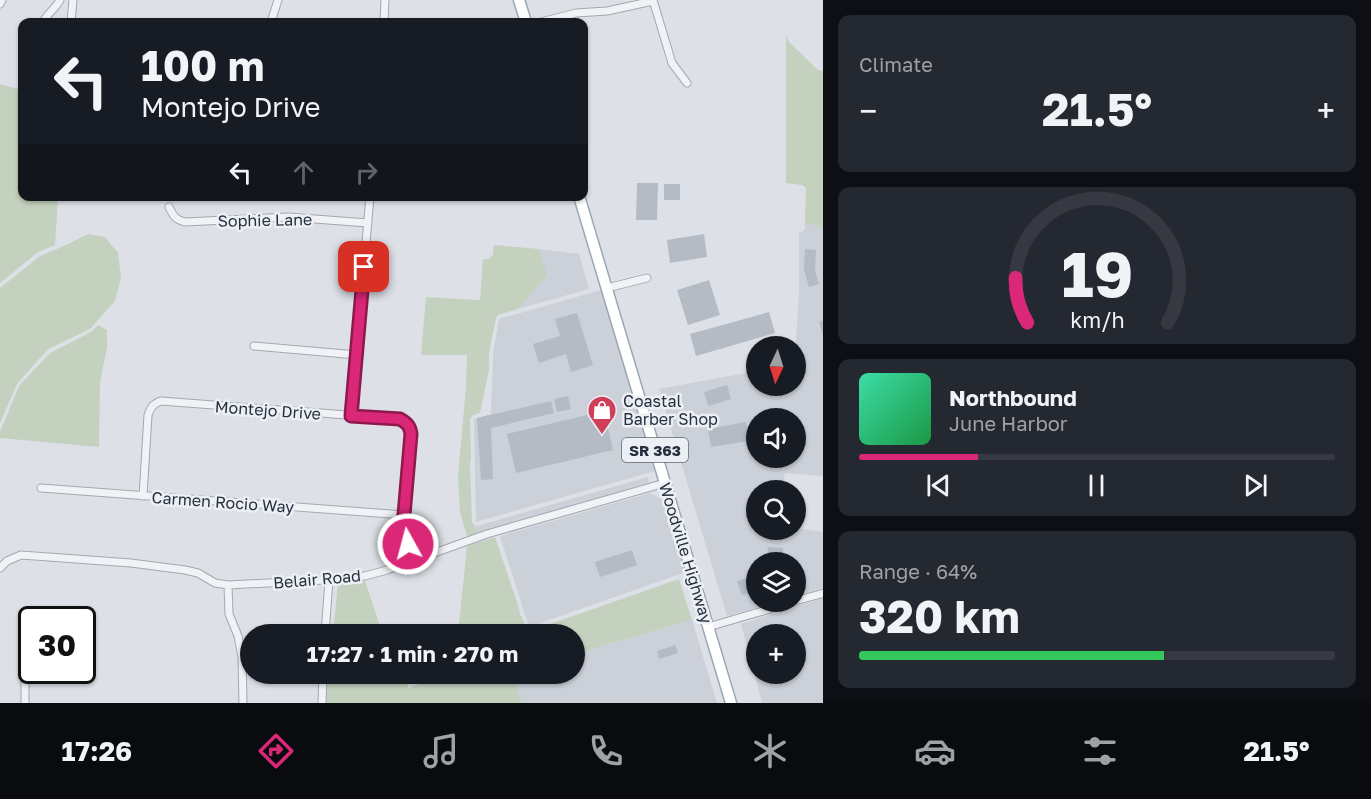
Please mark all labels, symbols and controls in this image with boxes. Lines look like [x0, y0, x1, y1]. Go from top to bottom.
text: 100 m [141, 40, 264, 90]
icon: left [42, 42, 120, 120]
text: Climate [859, 52, 933, 76]
text: 21.5° [1042, 82, 1152, 136]
text: Montejo Drive [141, 91, 320, 123]
text: − [859, 91, 877, 130]
text: + [1317, 91, 1335, 130]
icon: left [224, 156, 257, 189]
icon: ahead [287, 156, 320, 189]
icon: right [350, 156, 383, 189]
street label: Sophie Lane [218, 209, 312, 231]
text: 19 [1061, 236, 1133, 311]
pin [338, 241, 389, 292]
icon: arrive [347, 250, 380, 283]
text: km/h [1070, 307, 1124, 333]
north arrow [746, 336, 806, 396]
map controls [746, 336, 806, 684]
text: Northbound [949, 384, 1077, 411]
place label: Coastal Barber Shop [623, 391, 718, 429]
shop icon: Coastal Barber Shop [586, 394, 618, 436]
street label: Montejo Drive [214, 396, 322, 424]
button: sound [746, 408, 806, 468]
text: June Harbor [949, 411, 1068, 435]
road number: SR 363 [622, 438, 688, 462]
icon: previous [922, 469, 955, 502]
icon: pause [1080, 469, 1113, 502]
icon: next [1239, 469, 1272, 502]
street label: Woodville Highway [655, 480, 717, 626]
button: search [746, 480, 806, 540]
street label: Carmen Rocio Way [151, 487, 295, 517]
position arrow [376, 512, 440, 576]
button: layers [746, 552, 806, 612]
text: Range · 64% [859, 559, 977, 583]
street label: Belair Road [272, 565, 362, 593]
text: 320 km [859, 589, 1020, 643]
speed limit sign: 30 [18, 606, 96, 684]
button: + [746, 624, 806, 684]
text: 17:27 · 1 min · 270 m [307, 640, 518, 667]
icon: directions [255, 730, 297, 772]
icon: music [420, 730, 462, 772]
icon: phone [585, 730, 627, 772]
icon: climate [749, 730, 791, 772]
icon: car [914, 730, 956, 772]
icon: filters [1079, 730, 1121, 772]
text: 17:26 [61, 735, 132, 767]
text: 21.5° [1244, 735, 1310, 767]

